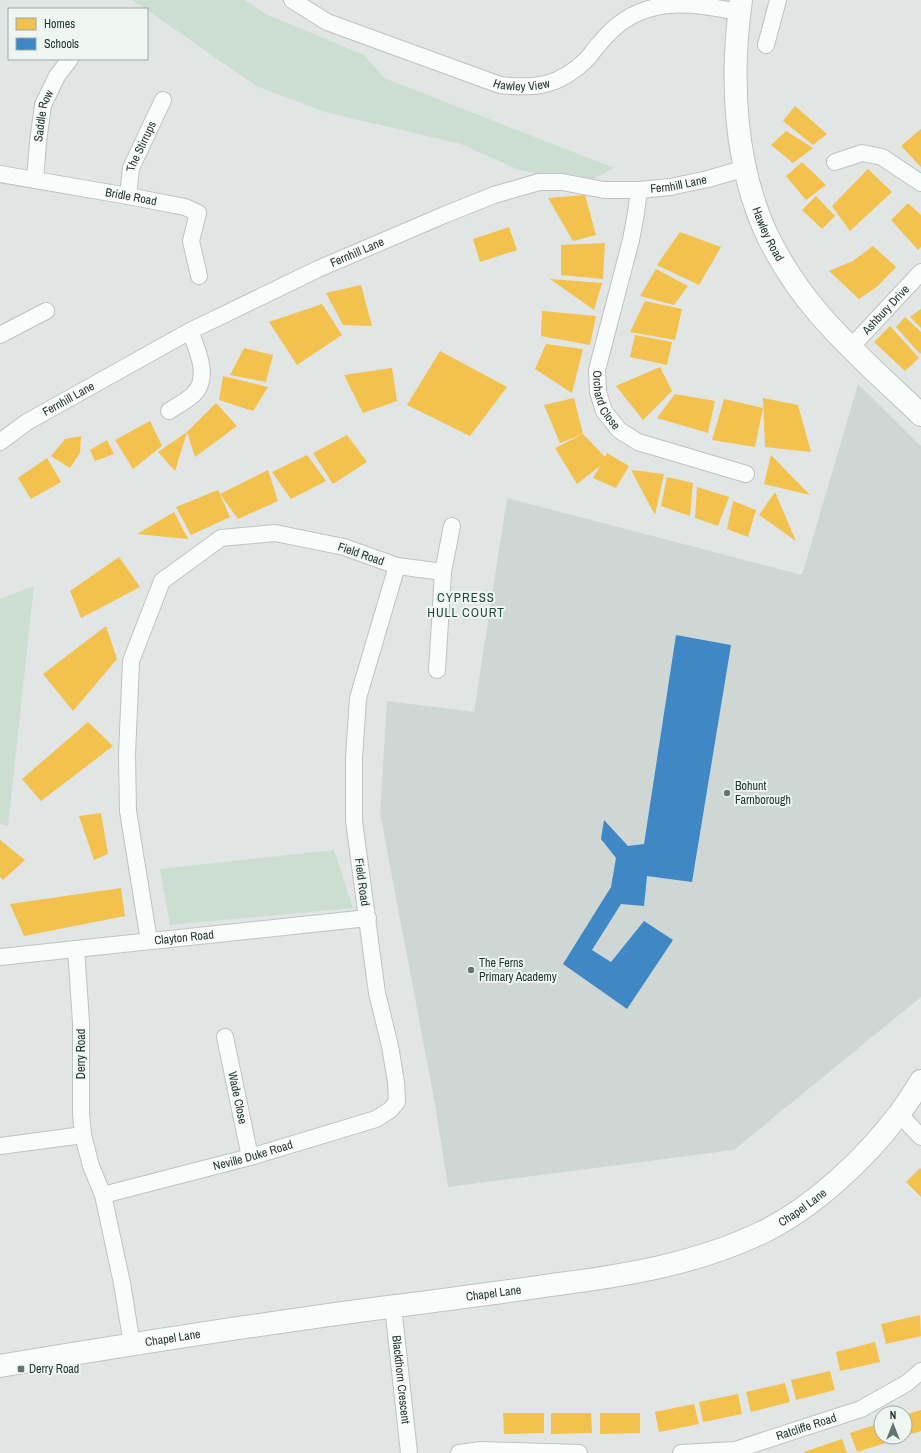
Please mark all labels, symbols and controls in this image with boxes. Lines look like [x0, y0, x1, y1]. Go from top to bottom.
legend [8, 8, 148, 60]
text: Homes [44, 16, 75, 32]
text: Schools [44, 36, 79, 52]
street label: Hawley View [491, 75, 552, 94]
street label: Saddle Row [30, 86, 58, 143]
street label: The Stirrups [123, 118, 160, 172]
street label: Fernhill Lane [650, 171, 708, 197]
street label: Bridle Road [104, 184, 158, 209]
street label: Hawley Road [748, 205, 788, 264]
street label: Fernhill Lane [328, 234, 386, 271]
street label: Ashbury Drive [858, 281, 913, 339]
street label: Orchard Close [589, 370, 624, 433]
street label: Fernhill Lane [40, 378, 97, 420]
street label: Field Road [336, 539, 386, 569]
district label: CYPRESS HULL COURT [427, 589, 505, 621]
place label: Bohunt Farnborough [735, 778, 791, 808]
marker: Bohunt Farnborough [722, 788, 732, 798]
street label: Field Road [351, 857, 373, 907]
street label: Clayton Road [153, 926, 215, 949]
place label: The Ferns Primary Academy [479, 955, 557, 985]
marker: The Ferns Primary Academy [466, 965, 476, 975]
street label: Derry Road [73, 1029, 89, 1079]
street label: Wade Close [224, 1070, 251, 1125]
street label: Neville Duke Road [211, 1137, 295, 1174]
street label: Chapel Lane [775, 1185, 830, 1230]
street label: Chapel Lane [465, 1281, 522, 1305]
street label: Chapel Lane [144, 1326, 202, 1350]
street label: Blackthorn Crescent [388, 1335, 414, 1425]
place label: Derry Road [29, 1361, 79, 1377]
marker: Derry Road [16, 1364, 26, 1374]
north arrow [873, 1405, 913, 1445]
text: N [890, 1408, 896, 1422]
street label: Ratcliffe Road [774, 1410, 838, 1444]

